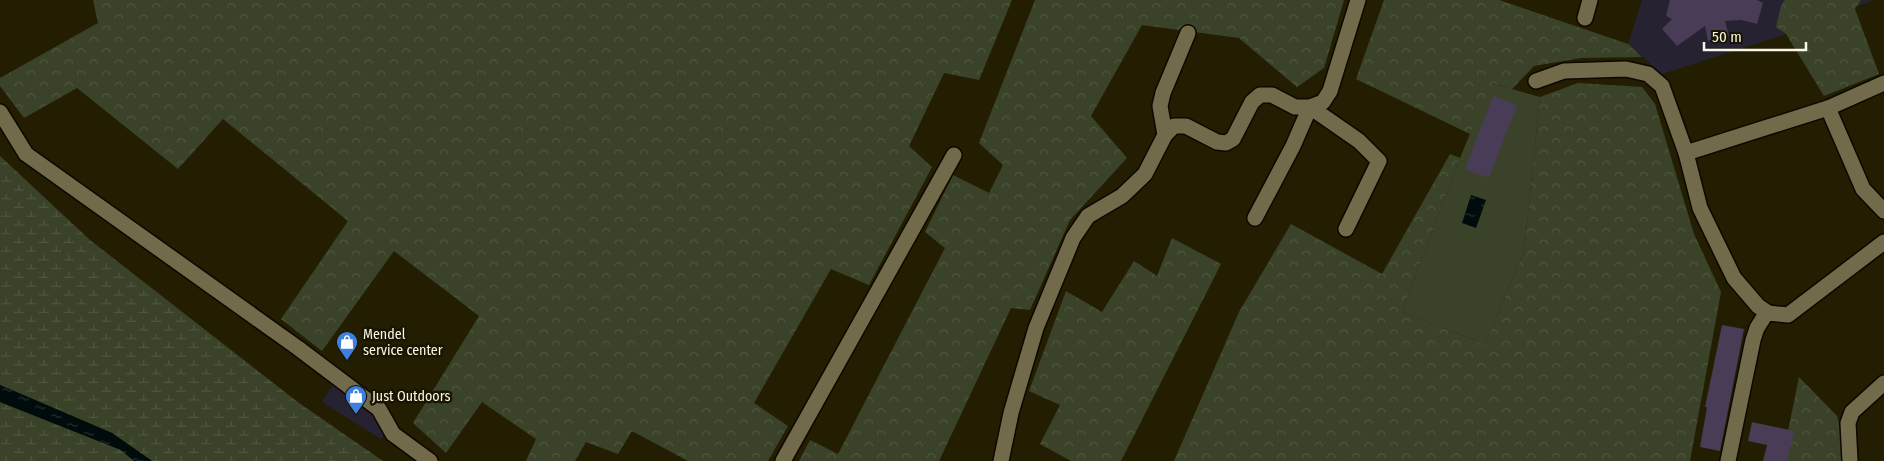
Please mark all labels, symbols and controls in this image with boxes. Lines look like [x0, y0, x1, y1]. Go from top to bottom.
scale bar [1704, 20, 1806, 52]
text: 50 m [1712, 28, 1742, 46]
place label: Mendel service center [363, 326, 443, 359]
shop icon: Mendel service center [335, 330, 359, 361]
shop icon: Just Outdoors [344, 384, 368, 415]
place label: Just Outdoors [372, 388, 450, 405]

